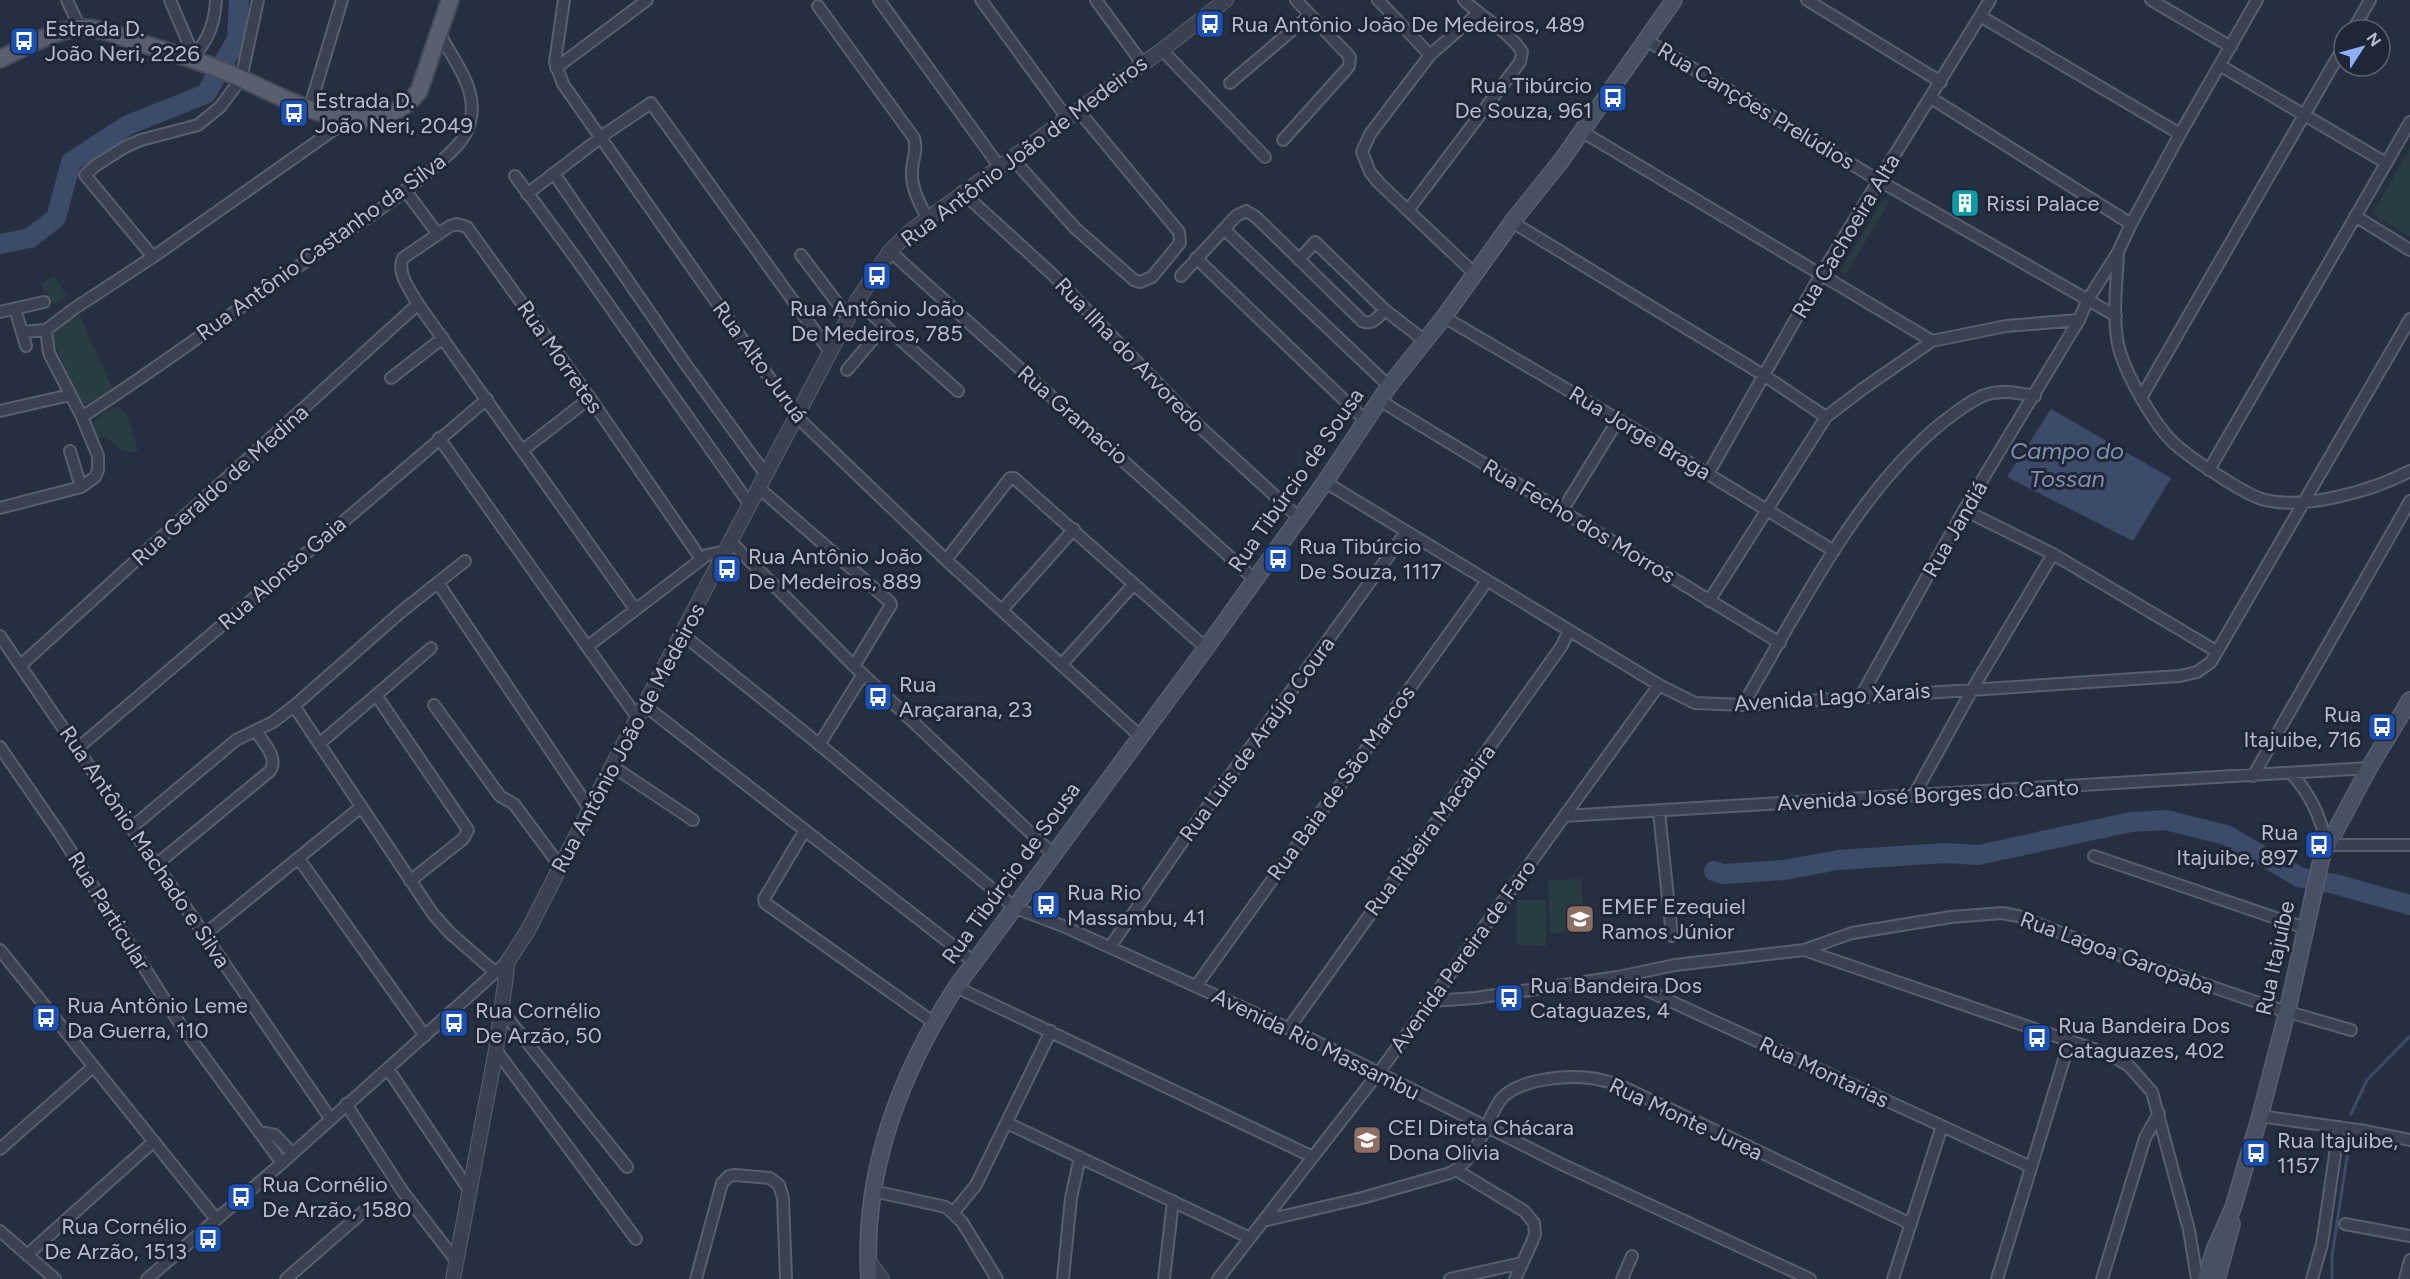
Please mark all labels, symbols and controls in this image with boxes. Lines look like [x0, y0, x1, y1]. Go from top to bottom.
bus stop icon: Rua Antônio João De Medeiros, 489 [1194, 8, 1226, 40]
place label: Rua Antônio João De Medeiros, 489 [1231, 11, 1585, 38]
place label: Estrada D. João Neri, 2226 [45, 15, 200, 67]
north arrow [2332, 18, 2392, 78]
bus stop icon: Estrada D. João Neri, 2226 [8, 25, 40, 57]
text: N [2362, 29, 2385, 50]
street label: Rua Canções Prelúdios [1653, 37, 1859, 175]
street label: Rua Antônio João de Medeiros [896, 50, 1152, 252]
place label: Rua Tibúrcio De Souza, 961 [1454, 72, 1592, 124]
bus stop icon: Rua Tibúrcio De Souza, 961 [1597, 82, 1629, 114]
place label: Estrada D. João Neri, 2049 [315, 87, 473, 139]
bus stop icon: Estrada D. João Neri, 2049 [278, 97, 310, 129]
street label: Rua Antônio Castanho da Silva [191, 147, 451, 347]
street label: Rua Cachoeira Alta [1786, 149, 1906, 323]
building icon: Rissi Palace [1949, 187, 1981, 219]
place label: Rissi Palace [1986, 190, 2100, 217]
bus stop icon: Rua Antônio João De Medeiros, 785 [861, 260, 893, 292]
street label: Rua Ilha do Arvoredo [1049, 272, 1211, 438]
street label: Rua Morretes [511, 295, 609, 419]
place label: Rua Antônio João De Medeiros, 785 [790, 295, 964, 347]
street label: Rua Alto Juruá [707, 296, 813, 428]
street label: Rua Gramacio [1012, 360, 1134, 470]
street label: Rua Jorge Braga [1564, 380, 1716, 486]
street label: Rua Tibúrcio de Sousa [1222, 383, 1370, 577]
street label: Rua Geraldo de Medina [126, 399, 314, 571]
water label: Campo do Tossan [2010, 436, 2124, 493]
street label: Rua Fecho dos Morros [1478, 453, 1680, 589]
street label: Rua Jandiá [1917, 476, 1993, 582]
street label: Rua Alonso Gaia [213, 510, 351, 636]
place label: Rua Tibúrcio De Souza, 1117 [1299, 533, 1442, 585]
place label: Rua Antônio João De Medeiros, 889 [748, 543, 923, 595]
bus stop icon: Rua Tibúrcio De Souza, 1117 [1262, 543, 1294, 575]
bus stop icon: Rua Antônio João De Medeiros, 889 [711, 553, 743, 585]
street label: Rua Antônio João de Medeiros [545, 599, 711, 877]
street label: Rua Luis de Araújo Coura [1173, 631, 1341, 847]
place label: Rua Araçarana, 23 [899, 671, 1033, 723]
street label: Avenida Lago Xarais [1733, 677, 1931, 717]
street label: Rua Baia de São Marcos [1261, 680, 1421, 886]
bus stop icon: Rua Araçarana, 23 [862, 681, 894, 713]
place label: Rua Itajuibe, 716 [2244, 701, 2361, 753]
bus stop icon: Rua Itajuibe, 716 [2366, 711, 2398, 743]
street label: Rua Antônio Machado e Silva [54, 721, 236, 973]
street label: Rua Ribeira Macabira [1359, 739, 1501, 921]
street label: Avenida José Borges do Canto [1776, 774, 2080, 816]
street label: Rua Tibúrcio de Sousa [936, 777, 1086, 969]
place label: Rua Itajuibe, 897 [2176, 819, 2298, 871]
bus stop icon: Rua Itajuibe, 897 [2303, 829, 2335, 861]
street label: Rua Particular [62, 847, 157, 976]
street label: Avenida Pereira de Faro [1384, 854, 1542, 1058]
place label: Rua Rio Massambu, 41 [1067, 879, 1206, 931]
bus stop icon: Rua Rio Massambu, 41 [1030, 889, 1062, 921]
place label: EMEF Ezequiel Ramos Júnior [1601, 893, 1746, 945]
street label: Rua Itajuíbe [2250, 898, 2300, 1018]
school or university icon: EMEF Ezequiel Ramos Júnior [1564, 903, 1596, 935]
street label: Rua Lagoa Garopaba [2016, 905, 2218, 1001]
place label: Rua Bandeira Dos Cataguazes, 4 [1530, 972, 1702, 1024]
street label: Avenida Rio Massambu [1208, 982, 1424, 1106]
bus stop icon: Rua Bandeira Dos Cataguazes, 4 [1493, 982, 1525, 1014]
place label: Rua Antônio Leme Da Guerra, 110 [67, 992, 248, 1044]
place label: Rua Cornélio De Arzão, 50 [475, 997, 602, 1049]
bus stop icon: Rua Antônio Leme Da Guerra, 110 [30, 1002, 62, 1034]
bus stop icon: Rua Cornélio De Arzão, 50 [438, 1007, 470, 1039]
place label: Rua Bandeira Dos Cataguazes, 402 [2058, 1012, 2230, 1064]
bus stop icon: Rua Bandeira Dos Cataguazes, 402 [2021, 1022, 2053, 1054]
street label: Rua Montarias [1755, 1030, 1893, 1114]
street label: Rua Monte Jurea [1605, 1072, 1767, 1166]
place label: CEI Direta Chácara Dona Olivia [1388, 1114, 1574, 1166]
school or university icon: CEI Direta Chácara Dona Olivia [1351, 1124, 1383, 1156]
place label: Rua Itajuibe, 1157 [2277, 1127, 2398, 1179]
bus stop icon: Rua Itajuibe, 1157 [2240, 1137, 2272, 1169]
place label: Rua Cornélio De Arzão, 1580 [262, 1171, 411, 1223]
bus stop icon: Rua Cornélio De Arzão, 1580 [225, 1181, 257, 1213]
place label: Rua Cornélio De Arzão, 1513 [44, 1213, 187, 1265]
bus stop icon: Rua Cornélio De Arzão, 1513 [192, 1223, 224, 1255]

